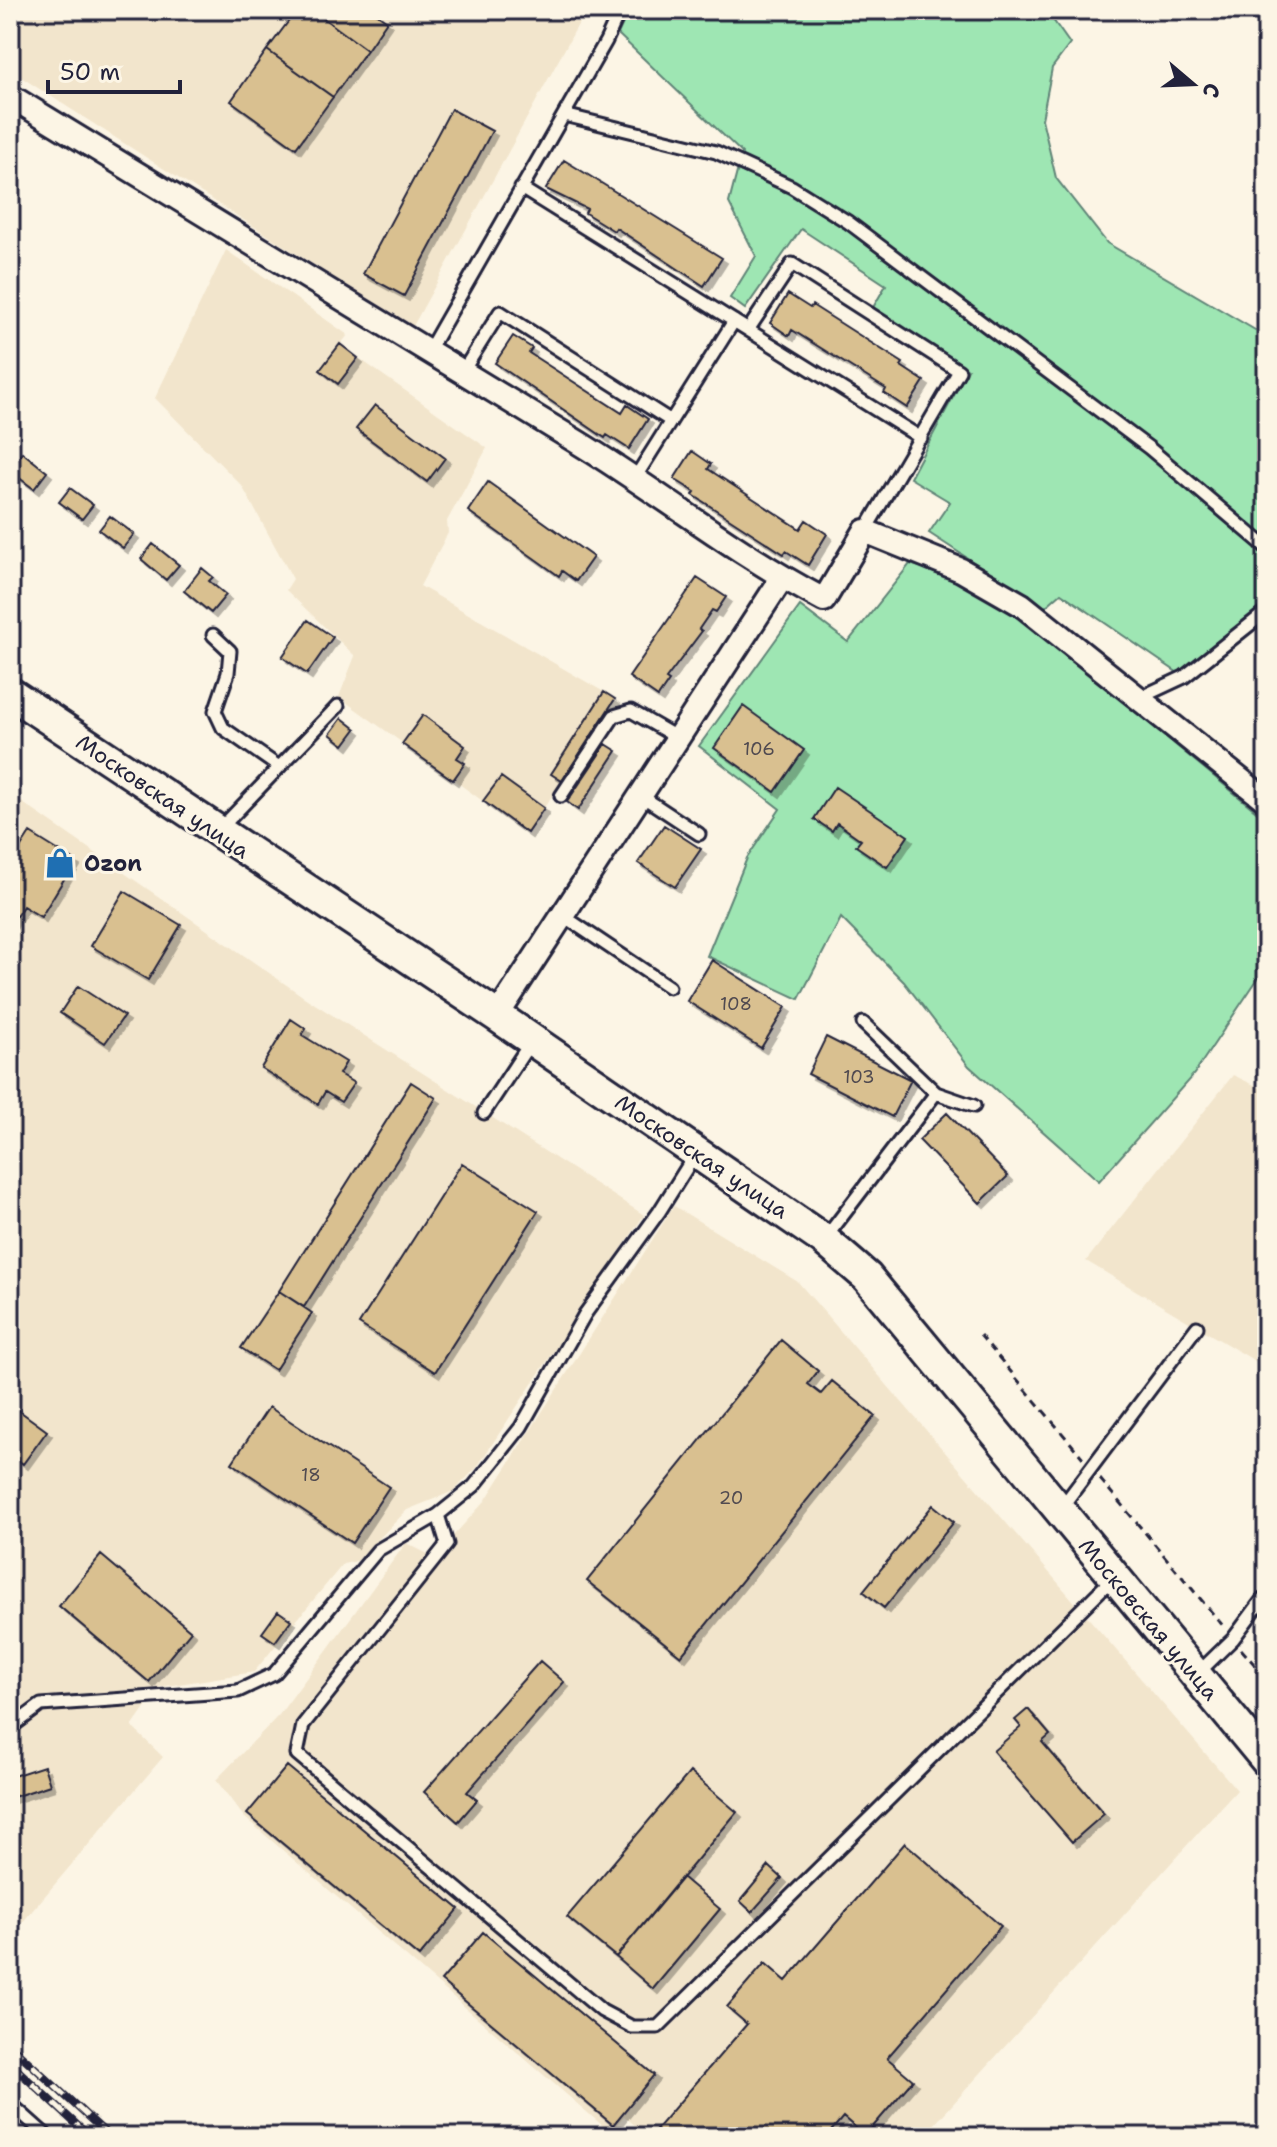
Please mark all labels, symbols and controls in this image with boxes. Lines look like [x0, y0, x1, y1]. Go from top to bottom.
scale bar [48, 44, 180, 94]
north arrow [1153, 44, 1233, 124]
text: 50 m [60, 56, 120, 88]
text: С [1196, 79, 1227, 101]
street label: Московская улица [70, 728, 255, 865]
house number: 106 [743, 737, 775, 761]
shop icon: Ozon [43, 846, 77, 880]
place label: Ozon [84, 849, 142, 878]
house number: 108 [720, 992, 752, 1016]
house number: 103 [843, 1065, 875, 1089]
street label: Московская улица [609, 1088, 794, 1225]
house number: 18 [301, 1463, 321, 1487]
house number: 20 [719, 1486, 743, 1510]
street label: Московская улица [1072, 1532, 1225, 1707]

